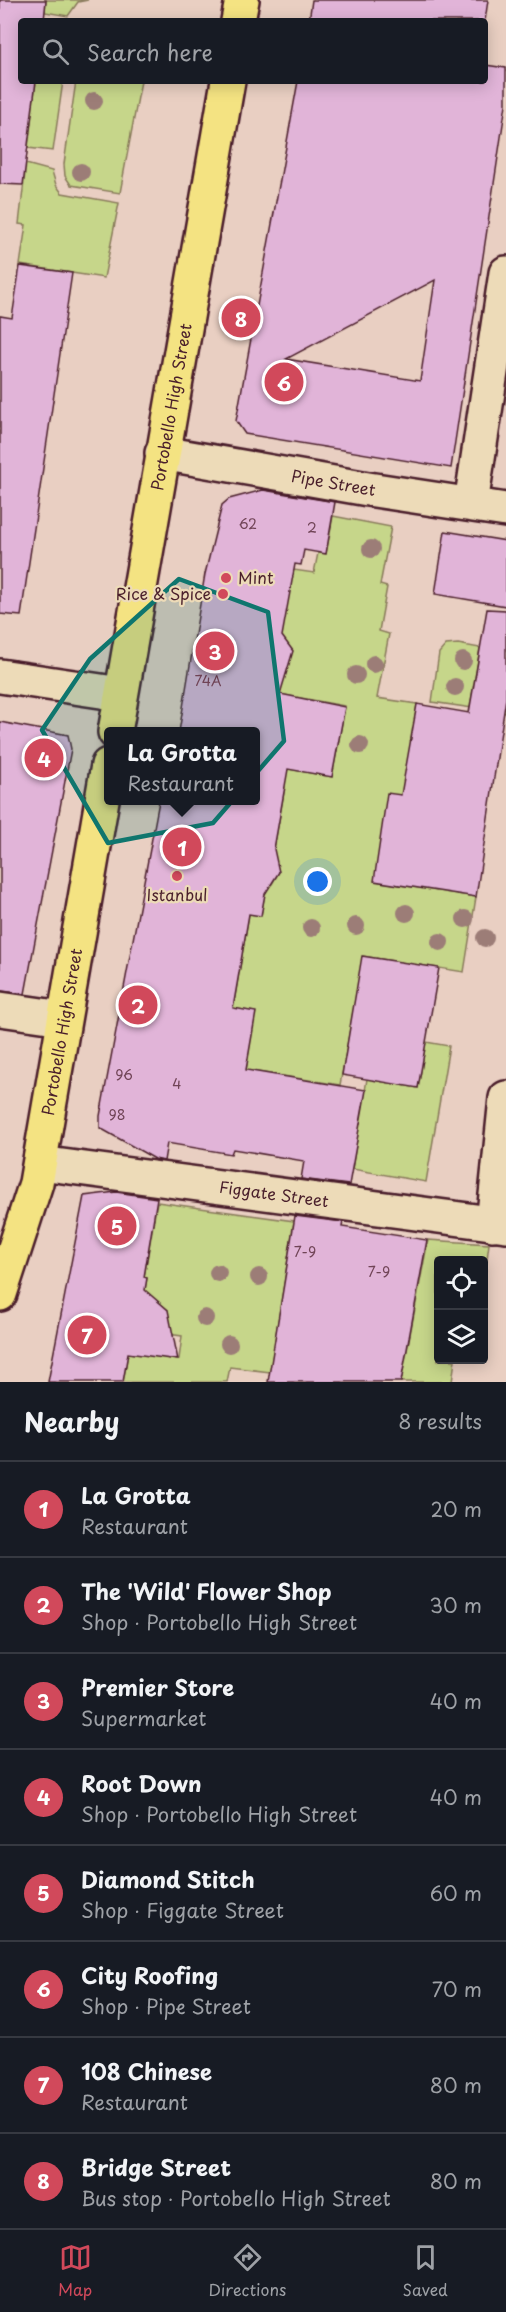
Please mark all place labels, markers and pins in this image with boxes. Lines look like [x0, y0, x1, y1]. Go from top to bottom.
pin: 8 [222, 296, 260, 340]
pin: 6 [264, 360, 304, 404]
place label: Mint [238, 565, 274, 589]
marker: Mint [219, 571, 233, 585]
place label: Rice & Spice [116, 581, 211, 605]
marker: Rice & Spice [216, 587, 230, 601]
pin: 3 [196, 628, 234, 674]
pin: 4 [24, 736, 63, 780]
pin: 1 [162, 824, 201, 870]
marker: Istanbul [170, 869, 184, 883]
place label: Istanbul [147, 882, 207, 906]
pin: 2 [118, 982, 158, 1028]
pin: 5 [98, 1204, 136, 1248]
pin: 7 [68, 1312, 106, 1358]

